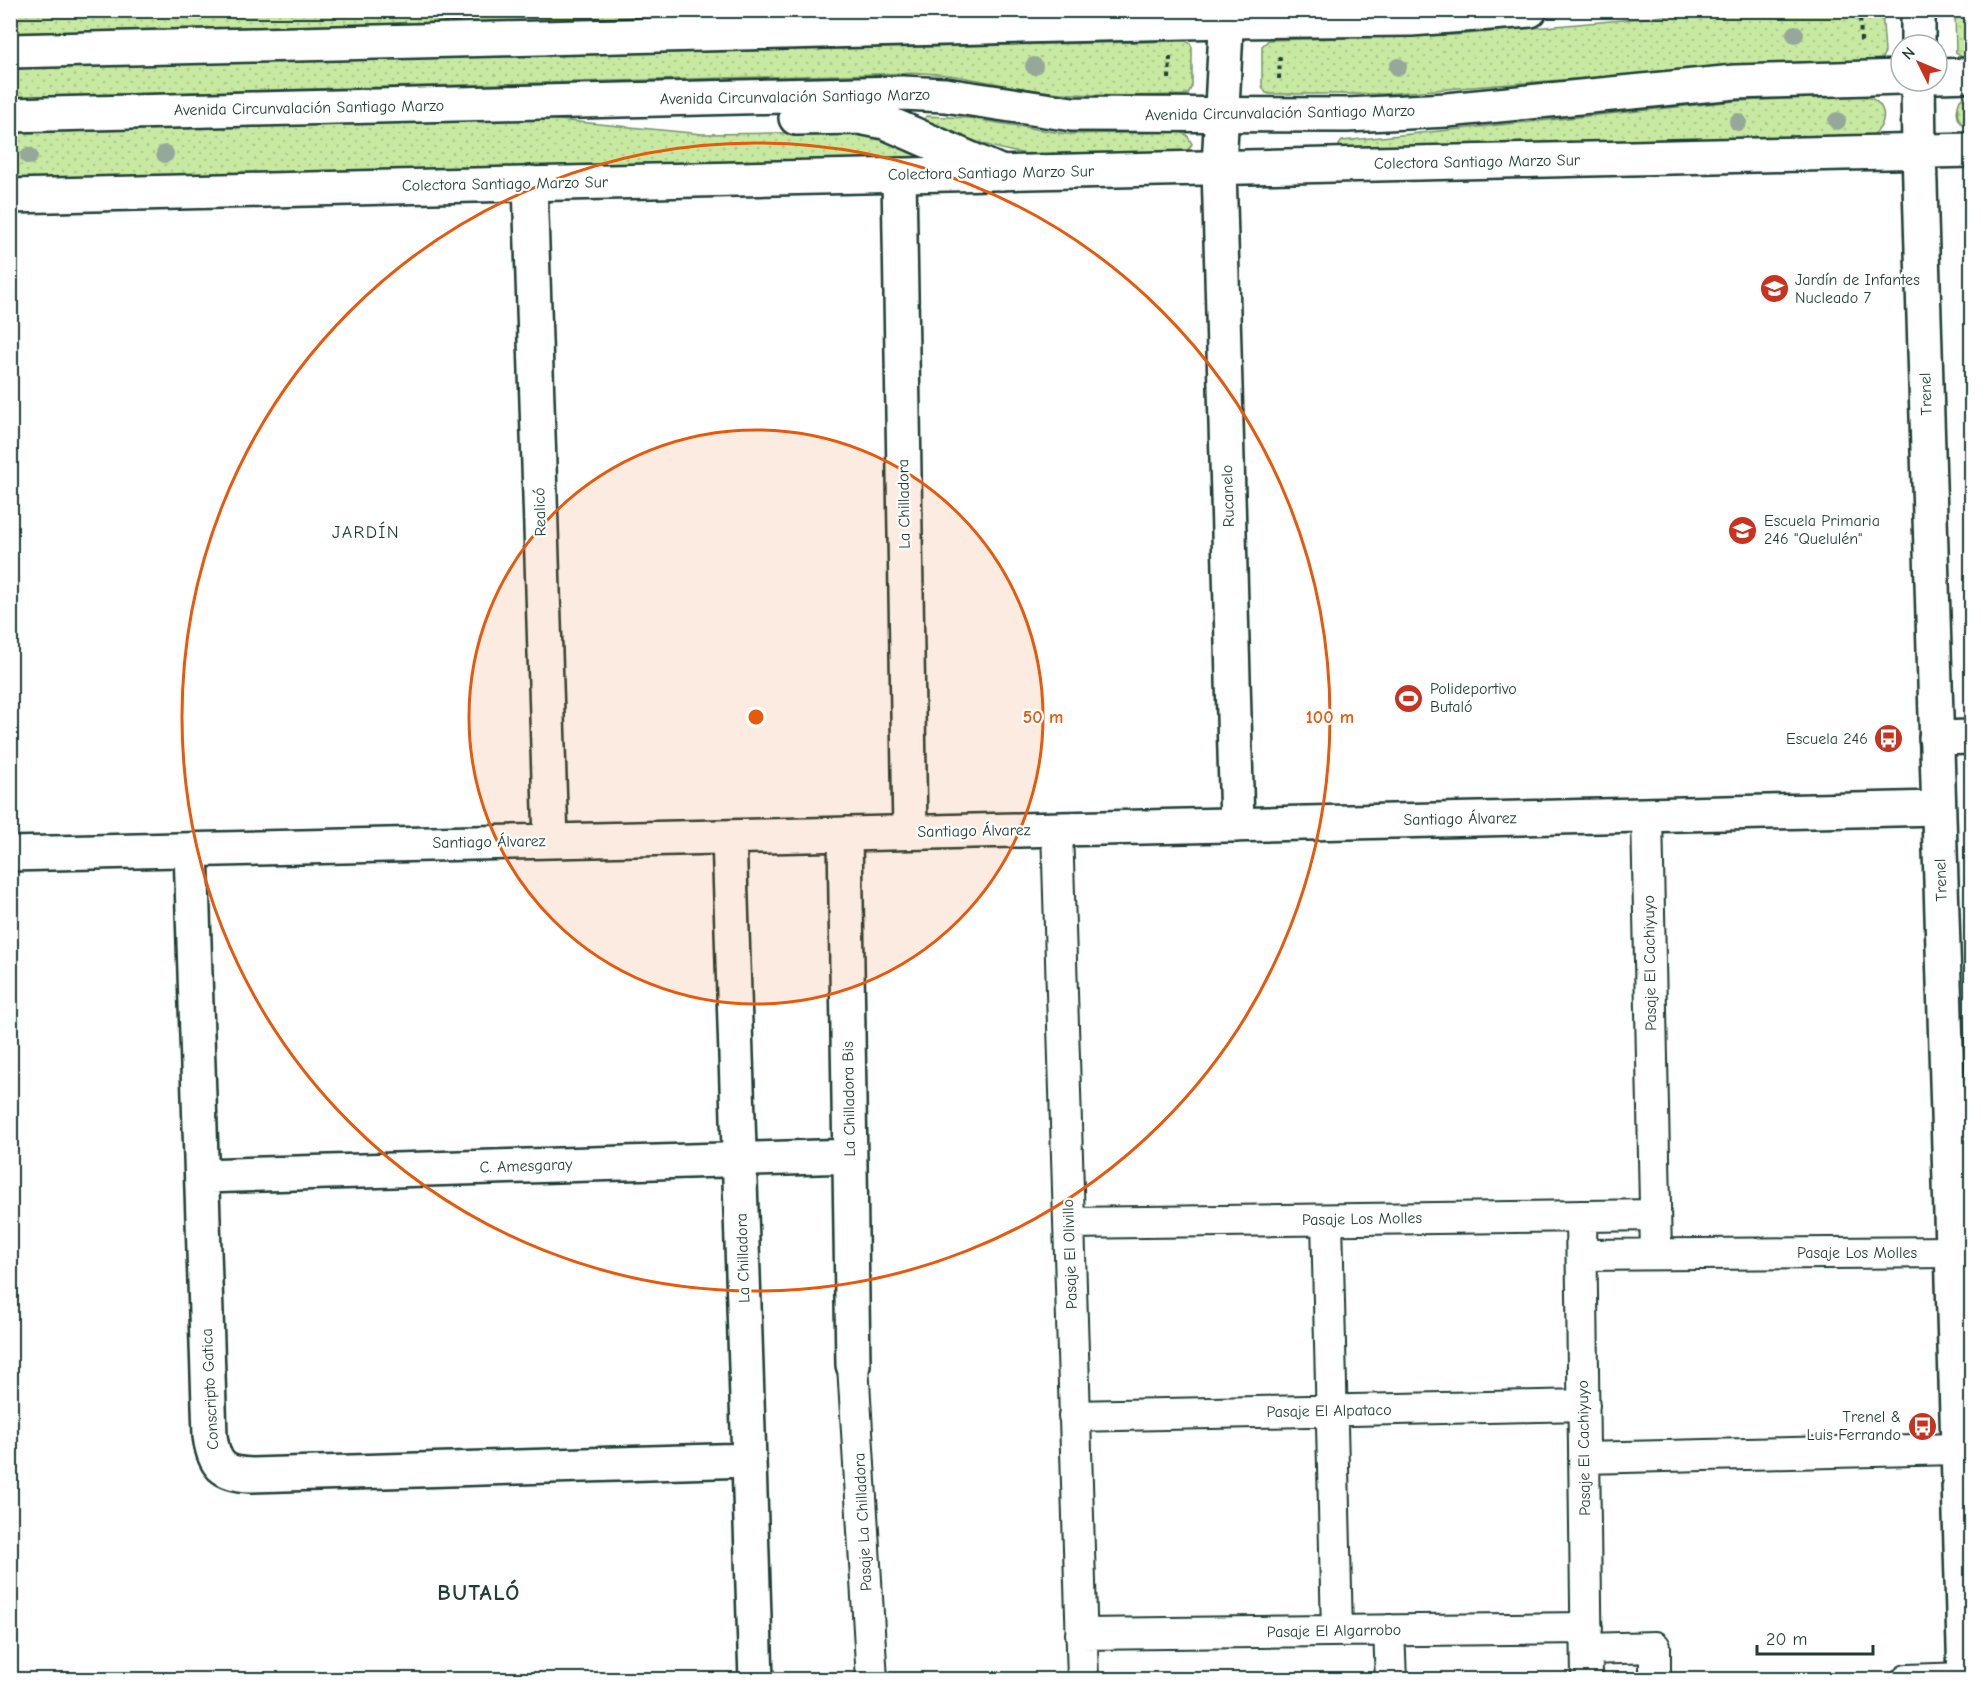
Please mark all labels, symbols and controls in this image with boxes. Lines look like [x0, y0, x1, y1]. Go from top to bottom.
north arrow [1889, 33, 1949, 93]
text: N [1899, 43, 1919, 63]
street label: Avenida Circunvalación Santiago Marzo [660, 86, 930, 108]
street label: Avenida Circunvalación Santiago Marzo [174, 97, 444, 119]
street label: Avenida Circunvalación Santiago Marzo [1145, 102, 1415, 124]
street label: Colectora Santiago Marzo Sur [1374, 151, 1581, 173]
street label: Colectora Santiago Marzo Sur [888, 162, 1095, 184]
street label: Colectora Santiago Marzo Sur [402, 173, 609, 195]
place label: Jardín de Infantes Nucleado 7 [1795, 271, 1920, 307]
school or university icon: Jardín de Infantes Nucleado 7 [1758, 273, 1790, 305]
street label: Trenel [1916, 372, 1936, 416]
street label: La Chilladora [894, 459, 914, 549]
street label: Rucanelo [1218, 464, 1238, 528]
street label: Realicó [530, 487, 550, 537]
place label: Escuela Primaria 246 "Quelulén" [1764, 512, 1880, 548]
school or university icon: Escuela Primaria 246 "Quelulén" [1727, 514, 1759, 546]
district label: JARDÍN [332, 521, 400, 543]
place label: Polideportivo Butaló [1430, 680, 1517, 716]
sports icon: Polideportivo Butaló [1393, 682, 1425, 714]
centre of rings [746, 707, 766, 727]
text: 50 m [1023, 707, 1063, 728]
text: 100 m [1306, 707, 1354, 728]
bus stop icon: Escuela 246 [1873, 723, 1905, 755]
place label: Escuela 246 [1786, 730, 1868, 748]
street label: Santiago Álvarez [1403, 808, 1517, 829]
street label: Santiago Álvarez [917, 820, 1031, 841]
street label: Santiago Álvarez [432, 831, 546, 852]
street label: Trenel [1931, 858, 1951, 902]
street label: Pasaje El Cachiyuyo [1640, 895, 1660, 1031]
street label: La Chilladora Bis [839, 1041, 859, 1157]
street label: C. Amesgaray [479, 1155, 574, 1177]
street label: Pasaje El Olivillo [1059, 1199, 1081, 1309]
street label: Pasaje Los Molles [1302, 1209, 1423, 1229]
street label: La Chilladora [732, 1213, 754, 1303]
street label: Pasaje Los Molles [1797, 1244, 1917, 1262]
street label: Conscripto Gatica [198, 1328, 222, 1450]
street label: Pasaje El Cachiyuyo [1574, 1380, 1594, 1516]
street label: Pasaje El Alpataco [1266, 1401, 1392, 1421]
place label: Trenel & Luis Ferrando [1807, 1408, 1901, 1444]
bus stop icon: Trenel & Luis Ferrando [1906, 1410, 1938, 1442]
street label: Pasaje La Chilladora [850, 1452, 876, 1592]
district label: BUTALÓ [437, 1579, 521, 1606]
scale bar [1757, 1618, 1872, 1656]
street label: Pasaje El Algarrobo [1267, 1621, 1401, 1641]
text: 20 m [1766, 1629, 1807, 1650]

